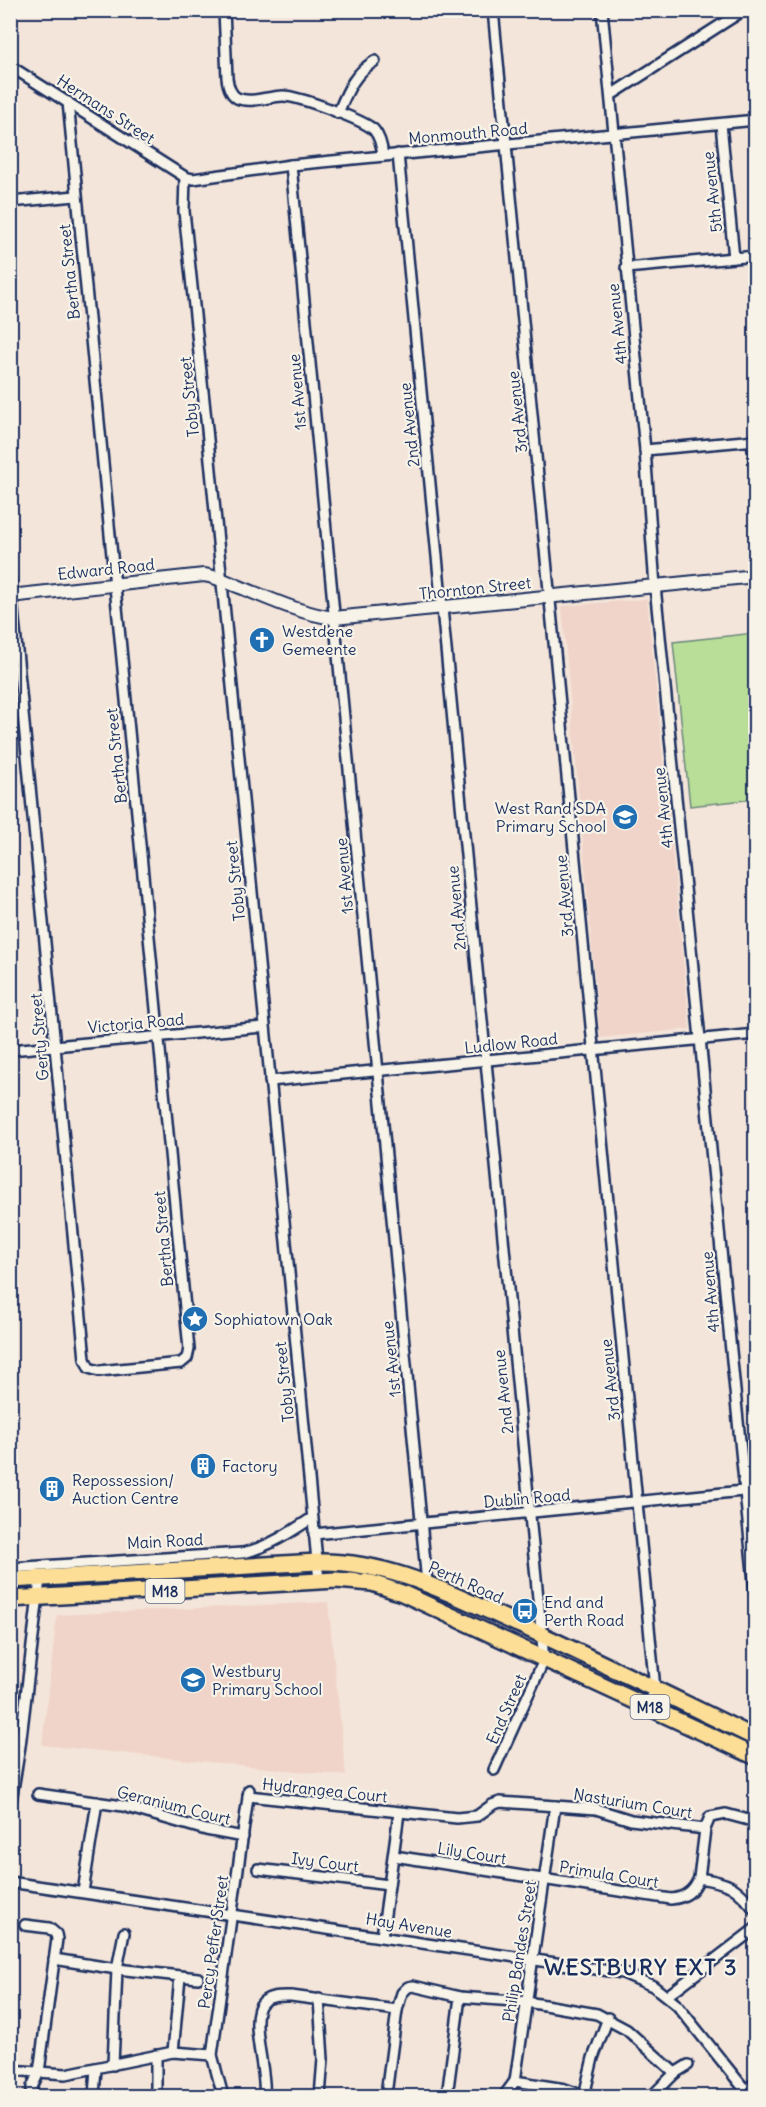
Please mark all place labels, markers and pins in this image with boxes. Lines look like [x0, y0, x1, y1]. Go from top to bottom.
place label: Westdene Gemeente [282, 621, 356, 659]
church icon: Westdene Gemeente [247, 625, 277, 655]
place label: West Rand SDA Primary School [495, 798, 606, 836]
school or university icon: West Rand SDA Primary School [610, 802, 640, 832]
place icon: Sophiatown Oak [180, 1304, 210, 1334]
place label: Sophiatown Oak [214, 1309, 333, 1329]
building icon: Factory [188, 1451, 218, 1481]
place label: Factory [222, 1456, 278, 1476]
place label: Repossession/ Auction Centre [72, 1470, 179, 1508]
building icon: Repossession/ Auction Centre [37, 1474, 67, 1504]
place label: End and Perth Road [544, 1592, 624, 1630]
bus stop icon: End and Perth Road [510, 1596, 540, 1626]
place label: Westbury Primary School [212, 1661, 322, 1699]
school or university icon: Westbury Primary School [178, 1665, 208, 1695]

